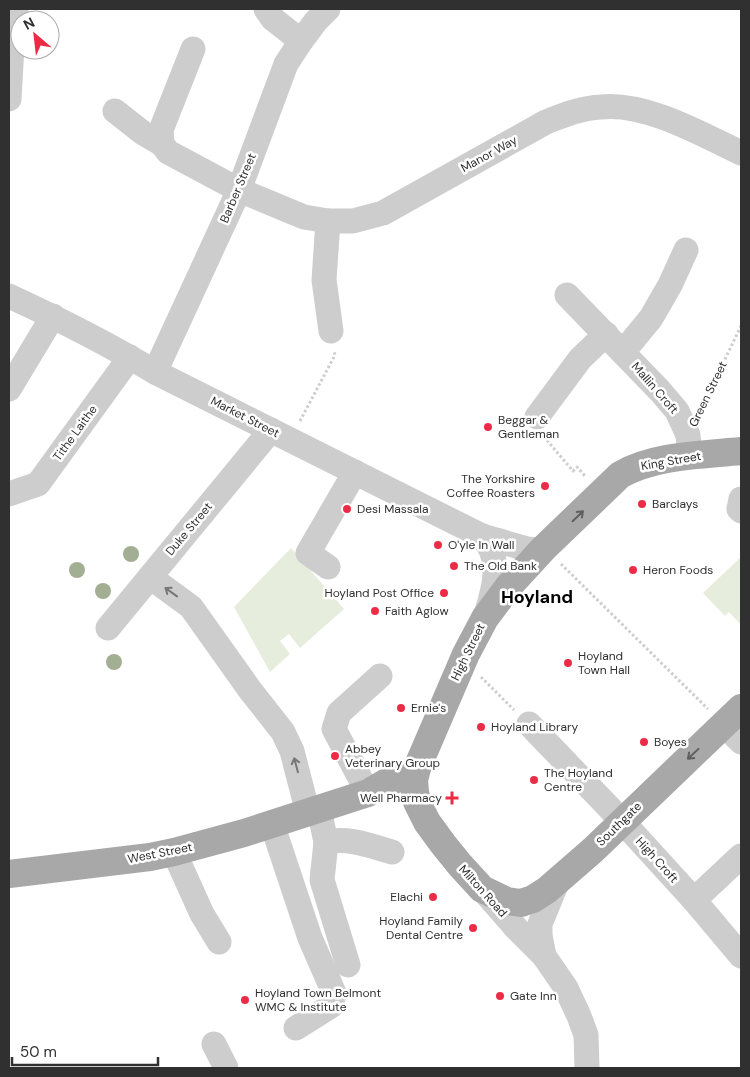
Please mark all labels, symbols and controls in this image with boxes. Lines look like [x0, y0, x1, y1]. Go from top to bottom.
north arrow [10, 10, 60, 60]
text: N [20, 13, 38, 34]
street label: Manor Way [458, 132, 520, 176]
street label: Barber Street [216, 150, 260, 225]
street label: Green Street [685, 358, 731, 429]
street label: Mallin Croft [628, 359, 682, 417]
street label: Market Street [208, 393, 282, 441]
street label: Tithe Laithe [49, 402, 101, 464]
place label: Beggar & Gentleman [498, 412, 559, 442]
marker: Beggar & Gentleman [482, 421, 494, 433]
street label: King Street [640, 448, 703, 474]
place label: The Yorkshire Coffee Roasters [447, 471, 535, 501]
marker: The Yorkshire Coffee Roasters [539, 480, 551, 492]
place label: Barclays [652, 496, 698, 512]
marker: Barclays [636, 498, 648, 510]
street label: Duke Street [162, 499, 216, 559]
place label: Desi Massala [357, 501, 429, 517]
marker: Desi Massala [341, 503, 353, 515]
one-way arrow [572, 510, 584, 522]
place label: O'yle In Wall [448, 537, 514, 553]
marker: O'yle In Wall [432, 539, 444, 551]
place label: The Old Bank [464, 558, 537, 574]
marker: The Old Bank [448, 560, 460, 572]
place label: Heron Foods [643, 562, 713, 578]
marker: Heron Foods [627, 564, 639, 576]
place label: Hoyland Post Office [325, 585, 434, 601]
district label: Hoyland [501, 585, 573, 609]
one-way arrow [164, 587, 178, 597]
marker: Hoyland Post Office [438, 587, 450, 599]
place label: Faith Aglow [385, 603, 449, 619]
marker: Faith Aglow [369, 605, 381, 617]
street label: High Street [447, 620, 489, 683]
place label: Hoyland Town Hall [578, 648, 630, 678]
marker: Hoyland Town Hall [562, 657, 574, 669]
place label: Ernie's [411, 700, 446, 716]
marker: Ernie's [395, 702, 407, 714]
place label: Hoyland Library [491, 719, 578, 735]
marker: Hoyland Library [475, 721, 487, 733]
place label: Boyes [654, 734, 687, 750]
marker: Boyes [638, 736, 650, 748]
place label: Abbey Veterinary Group [345, 741, 440, 771]
one-way arrow [687, 748, 700, 760]
marker: Abbey Veterinary Group [329, 750, 341, 762]
one-way arrow [291, 758, 300, 774]
place label: The Hoyland Centre [544, 765, 613, 795]
marker: The Hoyland Centre [528, 774, 540, 786]
place label: Well Pharmacy [360, 790, 442, 806]
marker: Well Pharmacy [446, 792, 458, 804]
street label: Southgate [593, 798, 645, 850]
street label: High Croft [632, 834, 682, 887]
street label: West Street [126, 839, 194, 867]
street label: Milton Road [455, 861, 511, 921]
place label: Elachi [390, 889, 423, 905]
marker: Elachi [427, 891, 439, 903]
place label: Hoyland Family Dental Centre [379, 913, 463, 943]
marker: Hoyland Family Dental Centre [467, 922, 479, 934]
place label: Hoyland Town Belmont WMC & Institute [255, 985, 381, 1015]
place label: Gate Inn [510, 988, 557, 1004]
marker: Gate Inn [494, 990, 506, 1002]
marker: Hoyland Town Belmont WMC & Institute [239, 994, 251, 1006]
scale bar [12, 1034, 159, 1066]
text: 50 m [20, 1042, 57, 1062]

